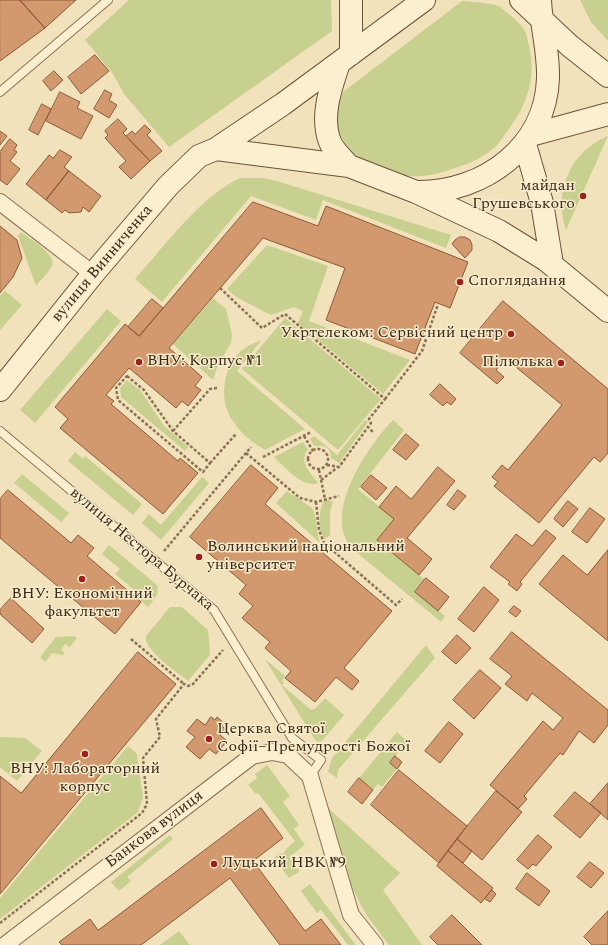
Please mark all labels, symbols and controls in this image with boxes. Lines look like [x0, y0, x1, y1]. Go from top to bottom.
place label: майдан Грушевського [472, 177, 575, 215]
marker: майдан Грушевського [578, 191, 588, 201]
street label: вулиця Винниченка [48, 201, 158, 327]
place label: Споглядання [468, 272, 566, 292]
marker: Споглядання [455, 277, 465, 287]
place label: Укртелеком: Сервісний центр [281, 324, 503, 344]
marker: Укртелеком: Сервісний центр [506, 329, 516, 339]
place label: ВНУ: Корпус №1 [147, 352, 263, 372]
place label: Пілюлька [482, 353, 553, 373]
marker: ВНУ: Корпус №1 [134, 357, 144, 367]
marker: Пілюлька [556, 358, 566, 368]
street label: вулиця Нестора Бурчака [65, 484, 217, 616]
place label: Волинський національний університет [207, 538, 405, 576]
marker: Волинський національний університет [194, 552, 204, 562]
marker: ВНУ: Економічний факультет [77, 574, 87, 584]
place label: ВНУ: Економічний факультет [11, 585, 153, 623]
place label: Церква Святої Софії–Премудрості Божої [217, 720, 410, 758]
marker: Церква Святої Софії–Премудрості Божої [204, 734, 214, 744]
marker: ВНУ: Лабораторний корпус [80, 749, 90, 759]
place label: ВНУ: Лабораторний корпус [10, 760, 160, 798]
street label: Банкова вулиця [102, 787, 208, 873]
place label: Луцький НВК №9 [222, 854, 346, 874]
marker: Луцький НВК №9 [209, 859, 219, 869]

